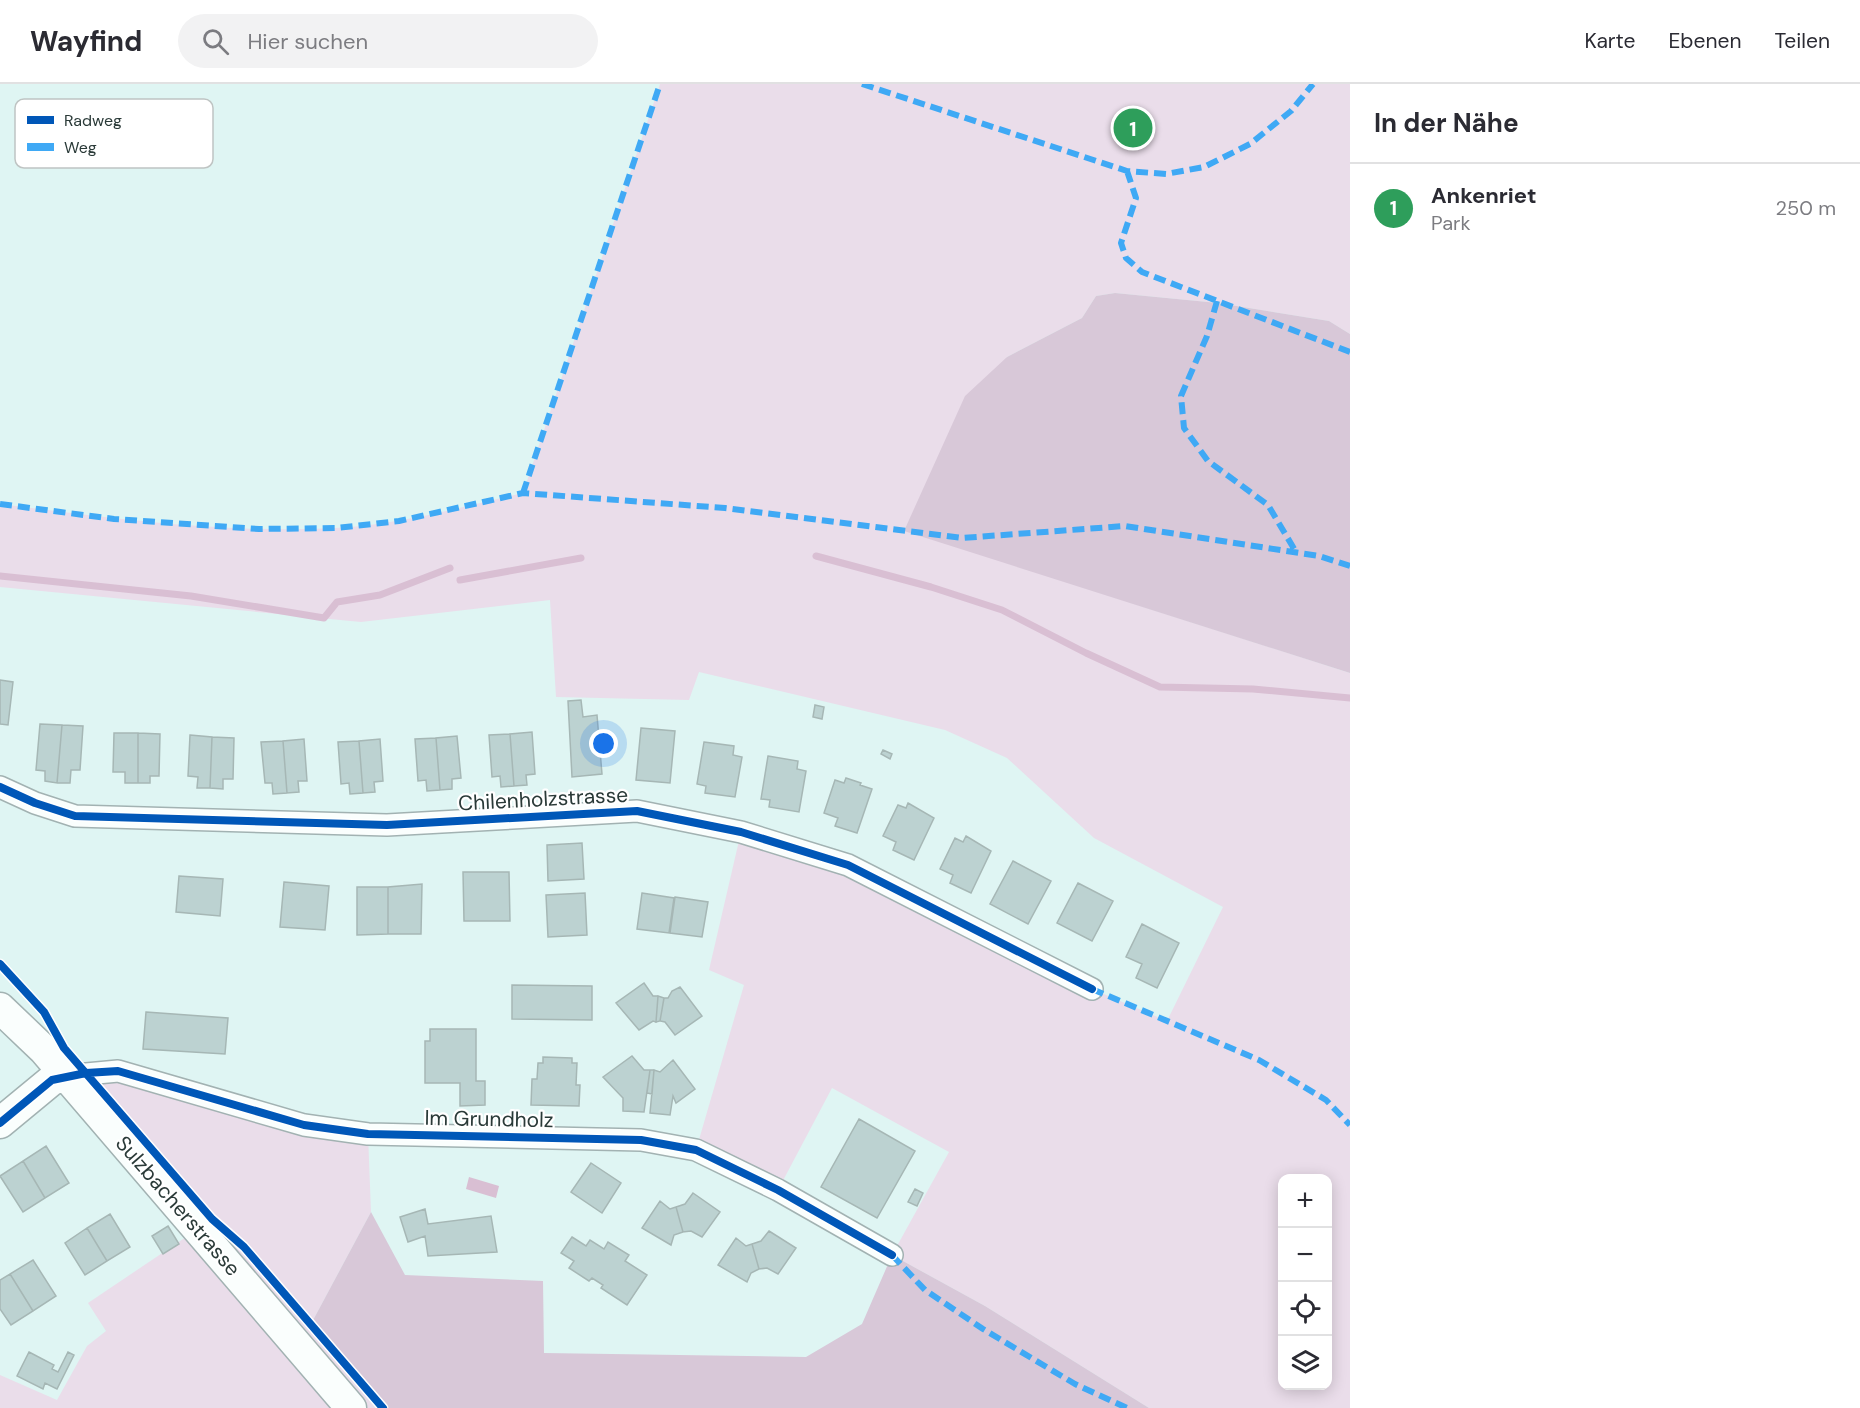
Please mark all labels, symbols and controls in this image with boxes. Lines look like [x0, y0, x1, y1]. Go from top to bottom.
search box [178, 14, 598, 68]
text: Wayfind [30, 23, 142, 60]
icon: search [199, 25, 232, 58]
text: Hier suchen [247, 27, 368, 56]
text: Karte [1585, 27, 1635, 55]
text: Ebenen [1668, 27, 1741, 55]
text: Teilen [1774, 27, 1830, 55]
legend [15, 99, 213, 168]
pin: 1 [1114, 106, 1152, 150]
text: In der Nähe [1374, 106, 1519, 140]
text: Radweg [64, 110, 122, 131]
text: Weg [64, 137, 97, 158]
text: Ankenriet [1431, 181, 1536, 210]
text: 1 [1390, 195, 1397, 221]
text: 250 m [1775, 195, 1836, 221]
text: Park [1431, 210, 1471, 236]
your location [589, 729, 618, 758]
street label: Chilenholzstrasse [457, 781, 629, 817]
street label: Im Grundholz [424, 1104, 554, 1134]
street label: Sulzbacherstrasse [109, 1130, 247, 1282]
map controls [1278, 1174, 1332, 1390]
button: + [1278, 1174, 1332, 1228]
button: − [1278, 1228, 1332, 1282]
button: locate [1278, 1282, 1332, 1336]
button: layers [1278, 1336, 1332, 1390]

